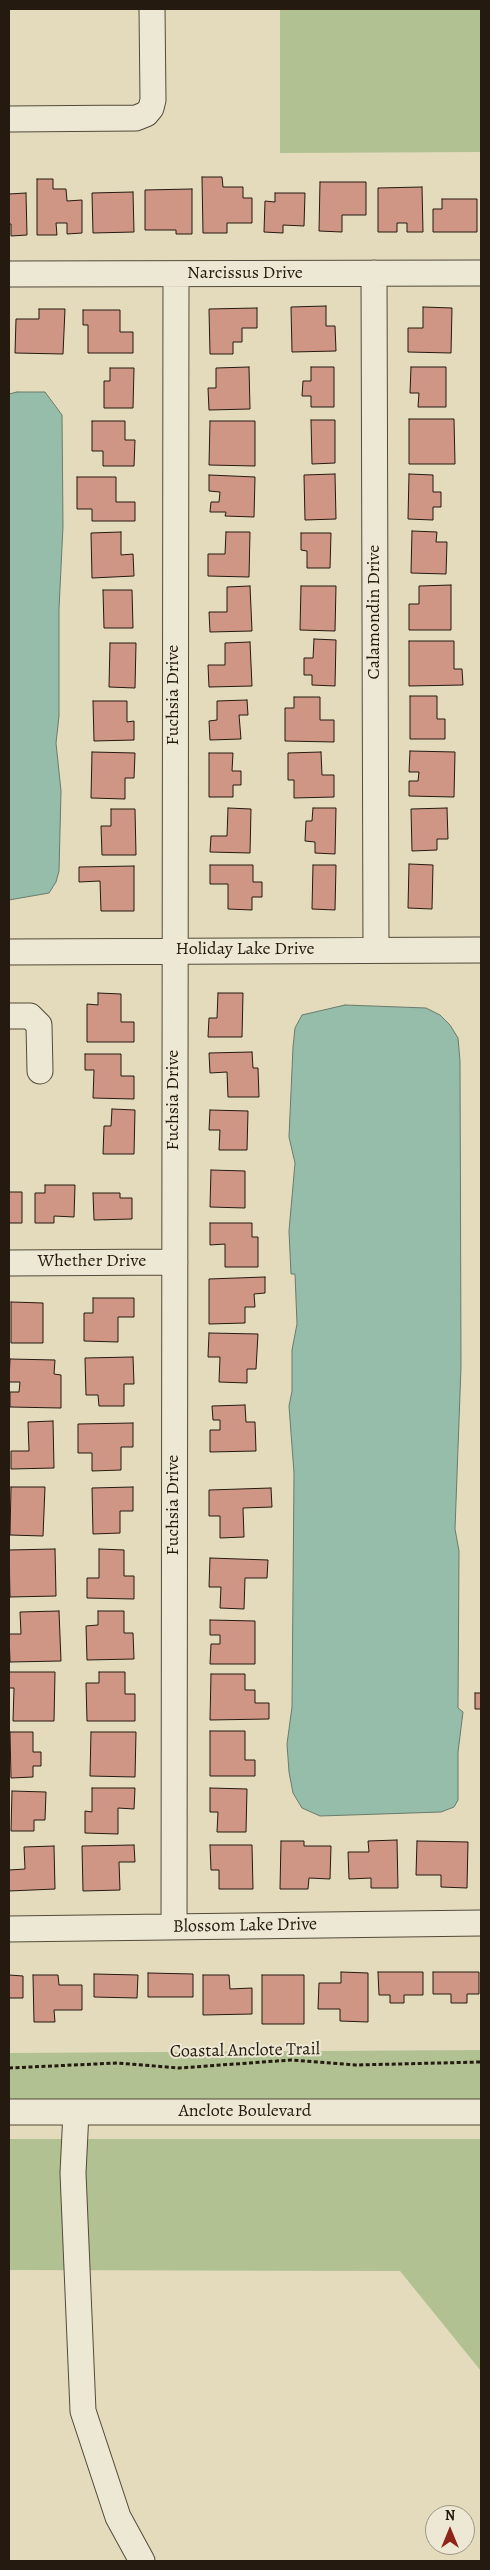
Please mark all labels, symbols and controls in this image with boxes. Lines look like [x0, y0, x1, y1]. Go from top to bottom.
street label: Narcissus Drive [187, 263, 303, 285]
street label: Calamondin Drive [364, 545, 386, 679]
street label: Fuchsia Drive [163, 645, 185, 745]
street label: Holiday Lake Drive [175, 939, 315, 961]
street label: Fuchsia Drive [163, 1050, 185, 1150]
street label: Whether Drive [38, 1251, 146, 1273]
street label: Fuchsia Drive [163, 1455, 185, 1555]
street label: Blossom Lake Drive [173, 1914, 317, 1938]
street label: Coastal Anclote Trail [170, 2039, 320, 2063]
street label: Anclote Boulevard [179, 2101, 311, 2123]
north arrow [425, 2505, 475, 2555]
text: N [445, 2506, 455, 2525]

